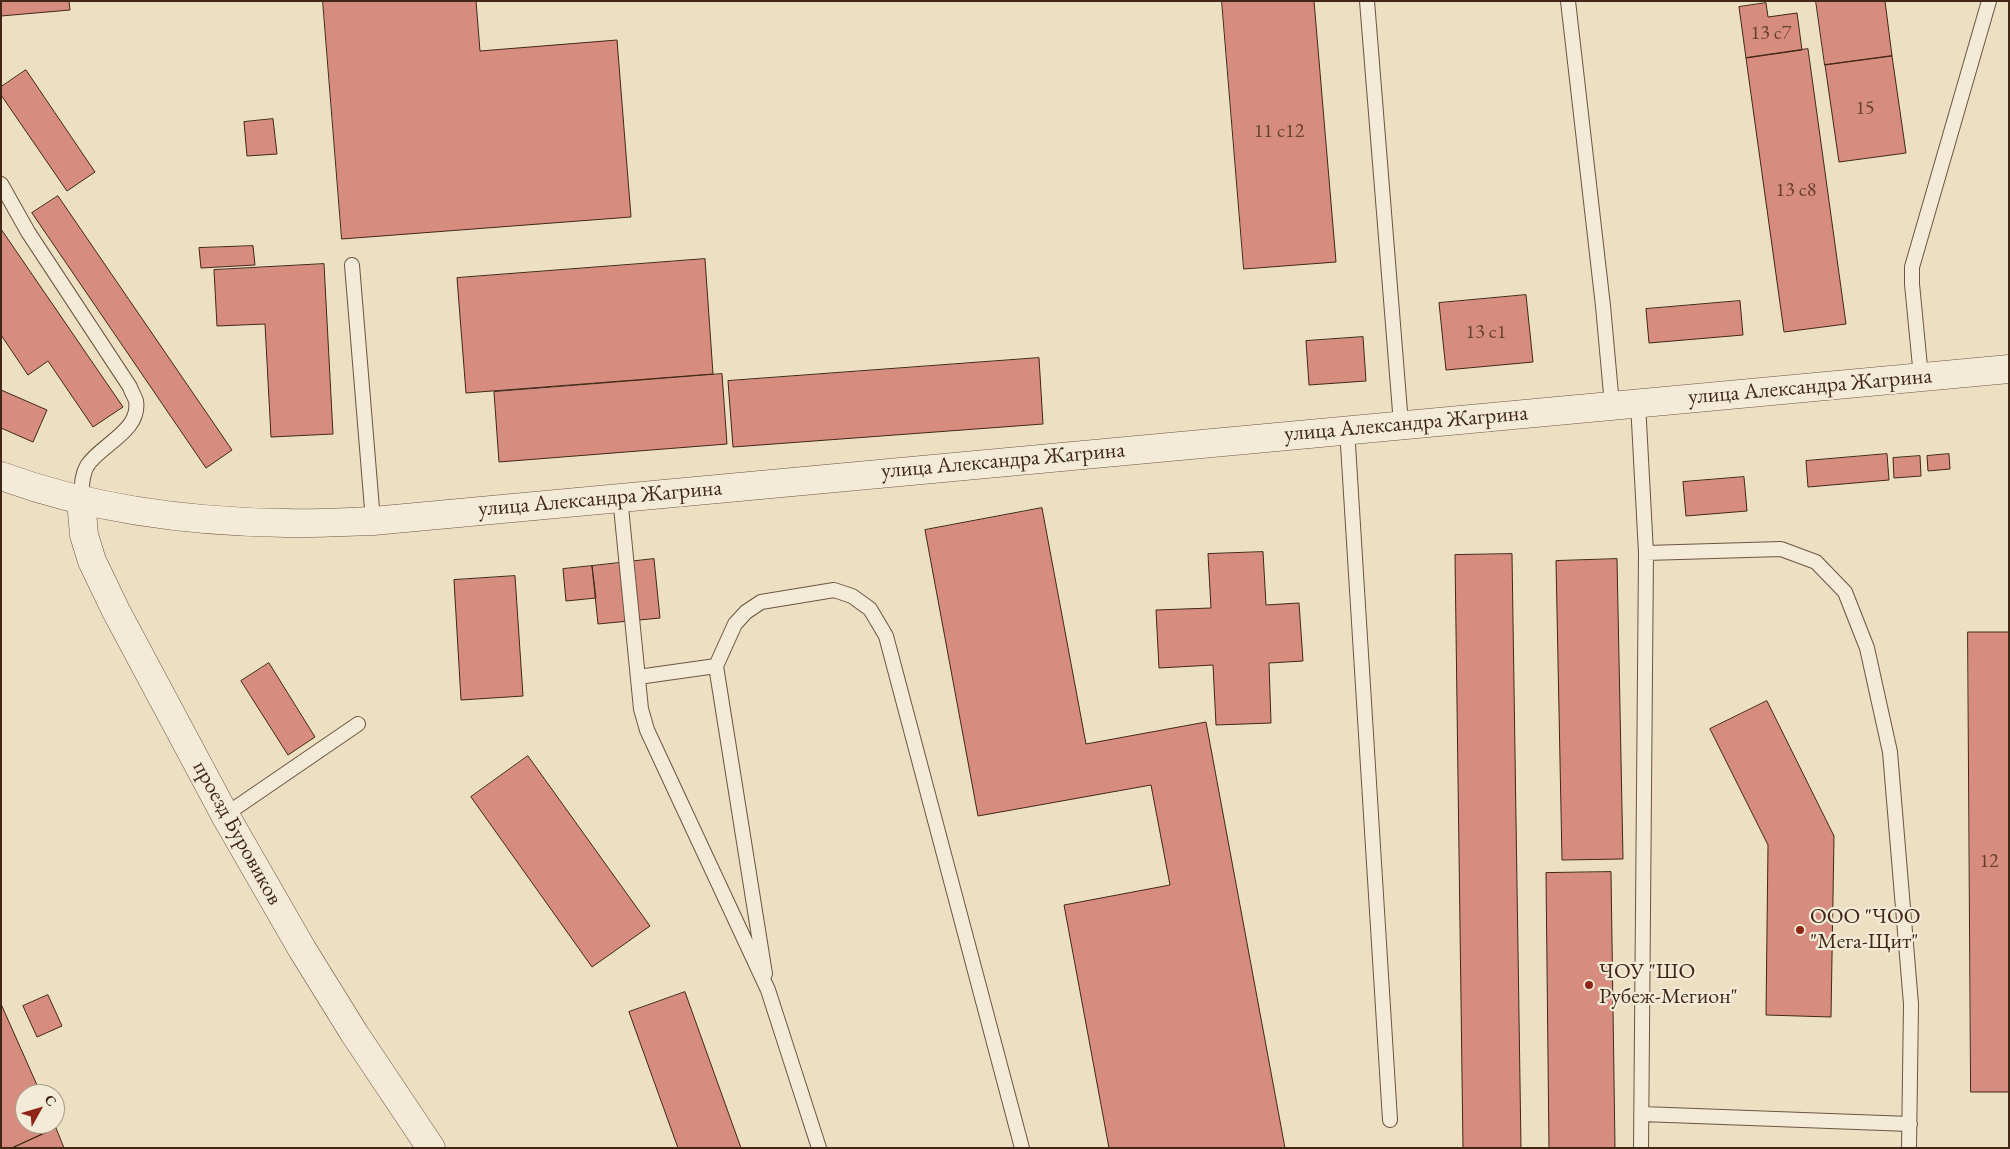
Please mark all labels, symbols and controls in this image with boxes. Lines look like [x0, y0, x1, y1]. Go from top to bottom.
house number: 13 с7 [1751, 22, 1791, 46]
house number: 15 [1855, 97, 1875, 121]
house number: 11 с12 [1254, 120, 1304, 144]
house number: 13 с8 [1776, 179, 1816, 203]
house number: 13 с1 [1466, 321, 1506, 345]
street label: улица Александра Жагрина [1687, 363, 1933, 411]
street label: улица Александра Жагрина [1283, 400, 1529, 448]
street label: улица Александра Жагрина [880, 437, 1126, 485]
street label: улица Александра Жагрина [477, 475, 723, 523]
street label: проезд Буровиков [187, 756, 287, 910]
house number: 12 [1979, 850, 1999, 874]
place label: ООО "ЧОО "Мега-Щит" [1810, 904, 1921, 956]
marker: ООО "ЧОО "Мега-Щит" [1794, 924, 1806, 936]
place label: ЧОУ "ШО Рубеж-Мегион" [1599, 959, 1738, 1010]
marker: ЧОУ "ШО Рубеж-Мегион" [1583, 979, 1595, 991]
north arrow [15, 1084, 65, 1134]
text: С [41, 1091, 61, 1110]

